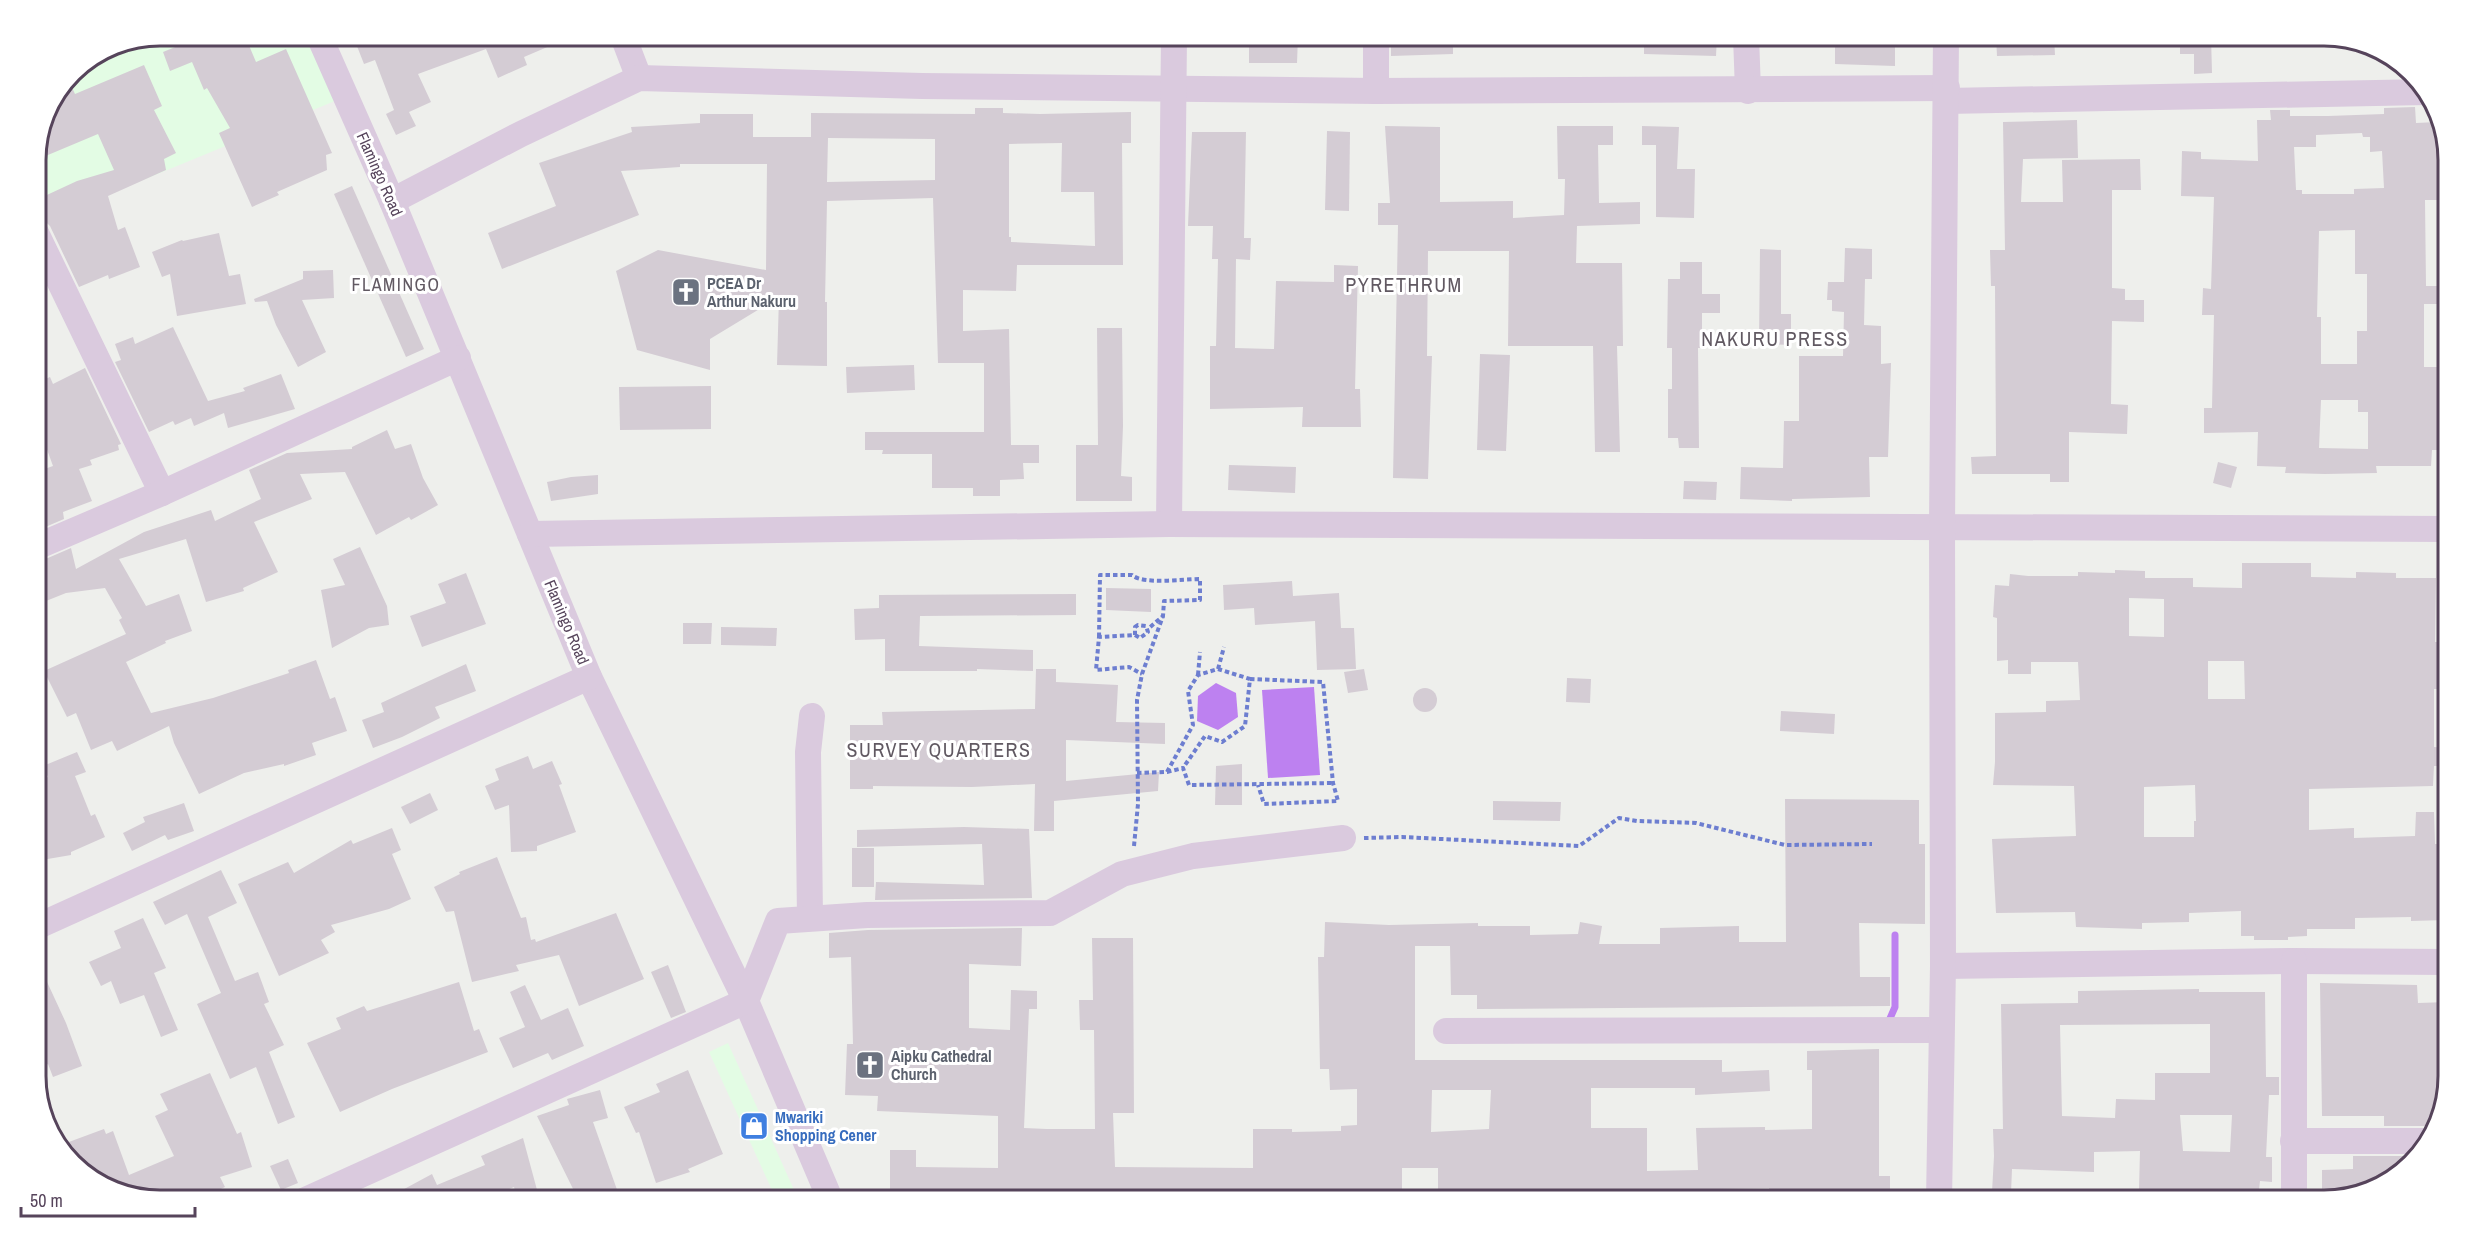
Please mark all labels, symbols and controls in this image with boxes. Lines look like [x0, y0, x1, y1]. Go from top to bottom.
street label: Flamingo Road [352, 129, 408, 219]
district label: PYRETHRUM [1345, 271, 1463, 298]
district label: FLAMINGO [351, 272, 441, 297]
place label: PCEA Dr Arthur Nakuru [707, 272, 796, 312]
church icon: PCEA Dr Arthur Nakuru [670, 276, 702, 308]
district label: NAKURU PRESS [1701, 325, 1849, 352]
street label: Flamingo Road [539, 576, 595, 668]
district label: SURVEY QUARTERS [847, 736, 1031, 763]
place label: Aipku Cathedral Church [891, 1045, 992, 1085]
church icon: Aipku Cathedral Church [854, 1049, 886, 1081]
place label: Mwariki Shopping Cener [775, 1106, 877, 1146]
shop icon: Mwariki Shopping Cener [738, 1110, 770, 1142]
scale bar [21, 1180, 195, 1218]
text: 50 m [30, 1188, 63, 1213]

